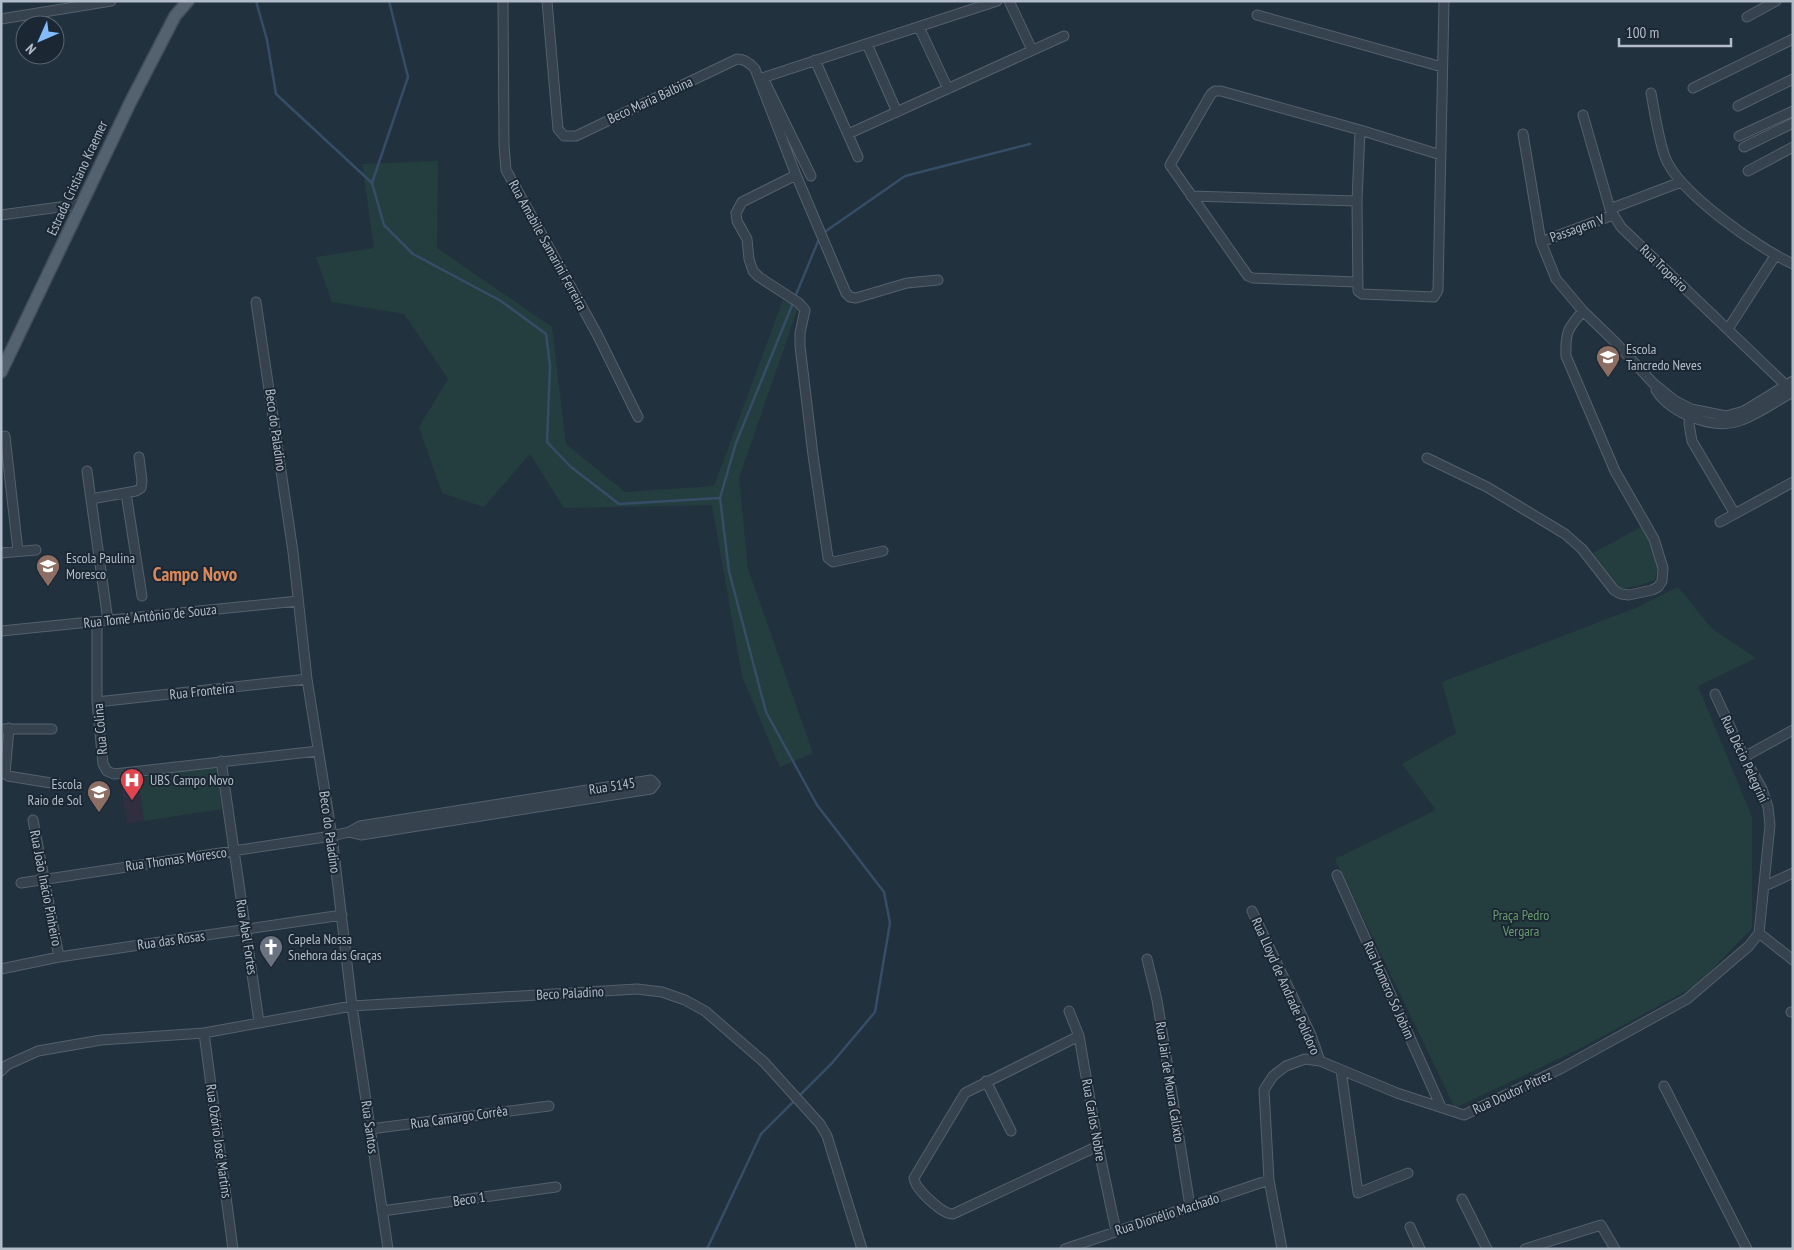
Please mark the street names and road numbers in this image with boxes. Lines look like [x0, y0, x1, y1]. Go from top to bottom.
street label: Beco Maria Balbina [604, 72, 696, 128]
street label: Estrada Cristiano Kraemer [42, 118, 112, 238]
street label: Rua Amabile Samarini Ferreira [505, 177, 591, 313]
street label: Passagem V [1547, 210, 1607, 246]
street label: Rua Tropeiro [1636, 240, 1692, 296]
street label: Beco do Paladino [261, 388, 291, 472]
street label: Rua Tomé Antônio de Souza [83, 600, 217, 632]
street label: Rua Fronteira [169, 679, 235, 703]
street label: Rua Colina [89, 703, 111, 755]
street label: Rua Décio Pelegrini [1717, 713, 1773, 805]
street label: Rua 5145 [588, 773, 636, 799]
street label: Beco do Paladino [315, 790, 345, 874]
street label: Rua João Inácio Pinheiro [26, 828, 66, 948]
street label: Rua Thomas Moresco [124, 843, 228, 875]
street label: Rua Abel Fortes [232, 898, 262, 976]
street label: Rua Lloyd de Andrade Polidoro [1248, 915, 1324, 1057]
street label: Rua das Rosas [136, 926, 206, 954]
street label: Rua Homero Só Jobim [1359, 938, 1419, 1042]
street label: Beco Paladino [536, 982, 604, 1004]
street label: Rua Jair de Moura Calixto [1152, 1020, 1188, 1144]
street label: Rua Doutor Pitrez [1470, 1066, 1554, 1118]
street label: Rua Carlos Nobre [1078, 1077, 1110, 1163]
street label: Rua Ozório José Martins [202, 1083, 236, 1199]
street label: Rua Santos [357, 1099, 383, 1155]
street label: Rua Camargo Corrêa [409, 1101, 509, 1133]
street label: Beco 1 [452, 1188, 486, 1210]
street label: Rua Dionélio Machado [1113, 1189, 1221, 1239]

